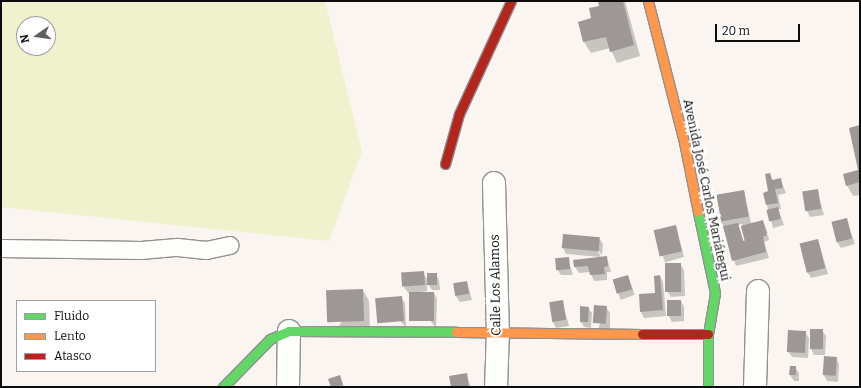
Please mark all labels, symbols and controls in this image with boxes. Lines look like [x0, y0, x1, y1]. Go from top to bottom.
north arrow [16, 16, 56, 56]
scale bar [717, 16, 802, 42]
text: 20 m [722, 24, 750, 38]
text: N [18, 33, 32, 44]
street label: Avenida José Carlos Mariátegui [679, 98, 733, 282]
street label: Calle Los Alamos [487, 234, 505, 336]
legend [16, 300, 156, 372]
text: Fluido [54, 309, 89, 323]
text: Lento [54, 329, 86, 343]
text: Atasco [54, 349, 92, 363]

